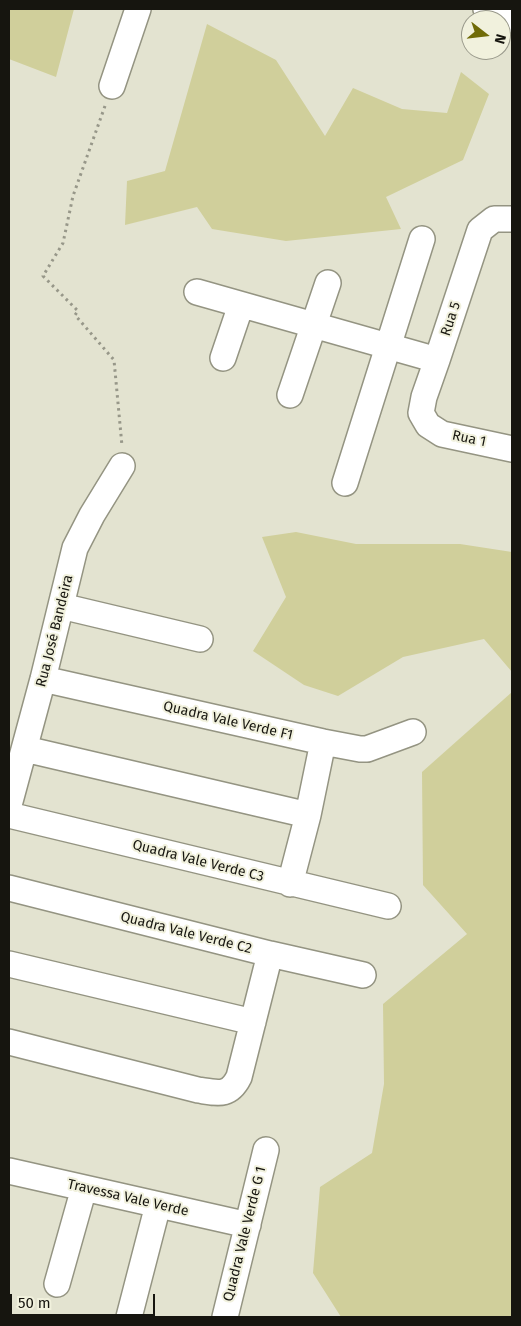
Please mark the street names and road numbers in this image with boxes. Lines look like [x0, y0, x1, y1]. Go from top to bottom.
street label: Rua 5 [438, 300, 464, 338]
street label: Rua 1 [451, 427, 487, 451]
street label: Rua José Bandeira [33, 573, 77, 689]
street label: Quadra Vale Verde F1 [162, 698, 294, 744]
street label: Quadra Vale Verde C3 [131, 837, 265, 885]
street label: Quadra Vale Verde C2 [119, 909, 253, 957]
street label: Quadra Vale Verde G 1 [220, 1165, 270, 1303]
street label: Travessa Vale Verde [66, 1176, 190, 1220]

